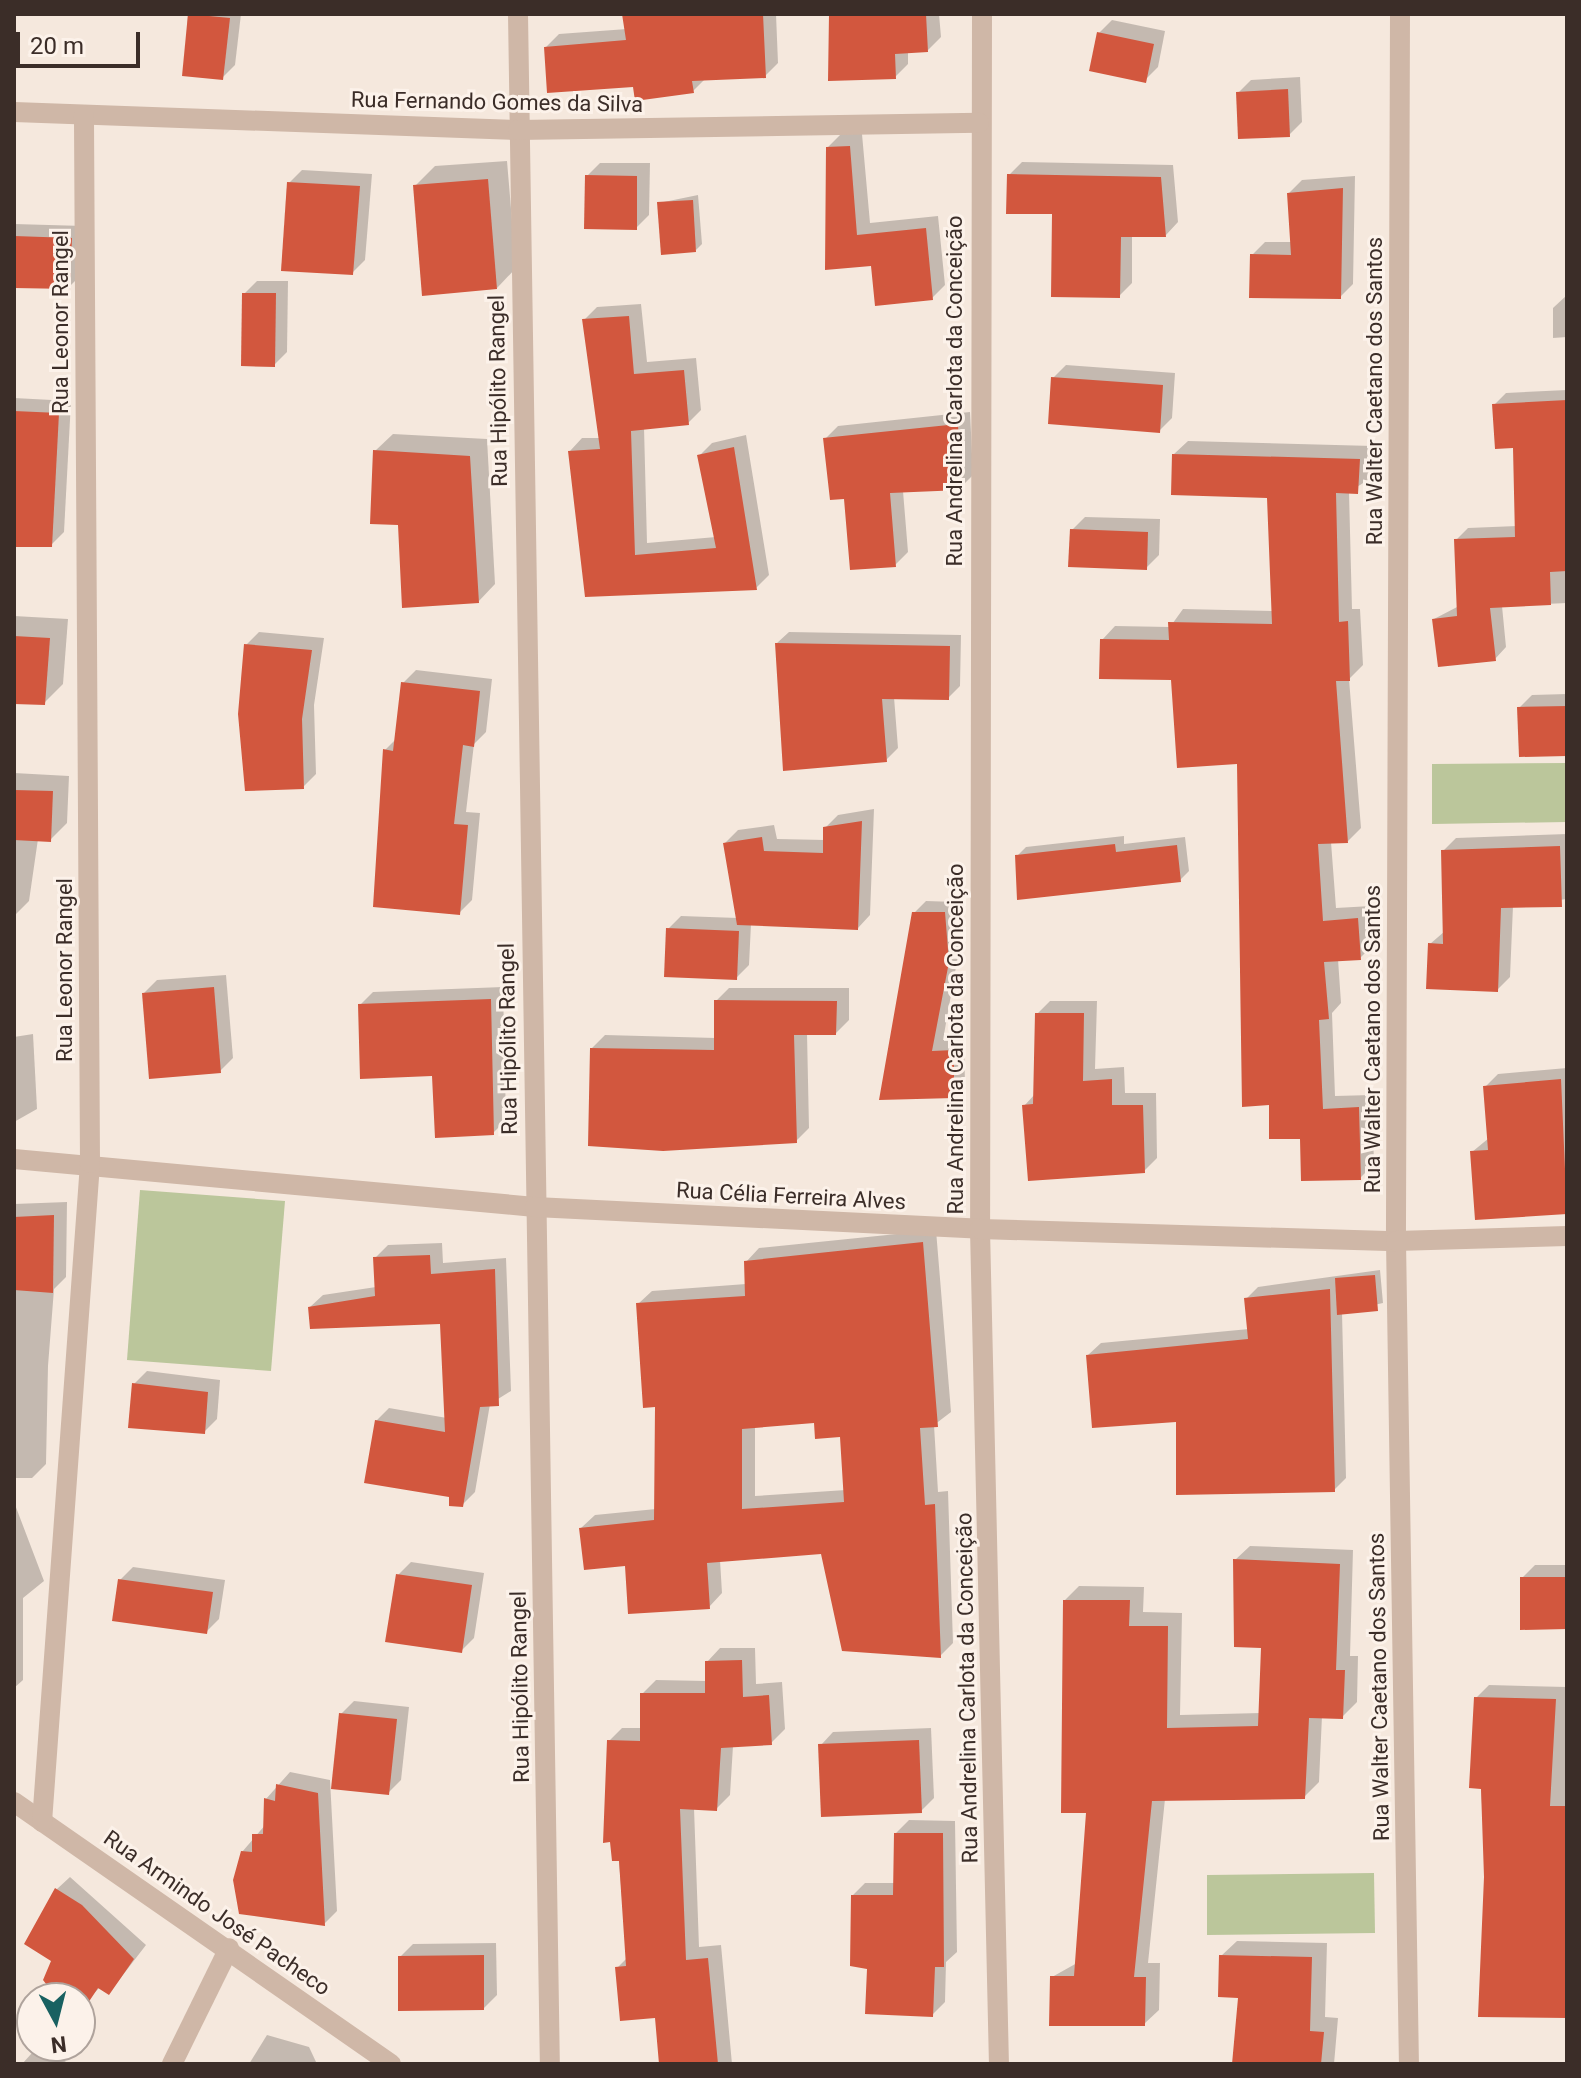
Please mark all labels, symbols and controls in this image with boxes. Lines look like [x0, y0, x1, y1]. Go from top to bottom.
scale bar [20, 16, 144, 66]
text: 20 m [30, 32, 84, 60]
street label: Rua Fernando Gomes da Silva [351, 86, 643, 118]
street label: Rua Andrelina Carlota da Conceição [942, 216, 968, 566]
street label: Rua Leonor Rangel [48, 230, 74, 414]
street label: Rua Walter Caetano dos Santos [1362, 237, 1388, 545]
street label: Rua Hipólito Rangel [483, 295, 513, 487]
street label: Rua Andrelina Carlota da Conceição [943, 864, 969, 1214]
street label: Rua Leonor Rangel [52, 878, 78, 1062]
street label: Rua Walter Caetano dos Santos [1360, 885, 1386, 1193]
street label: Rua Hipólito Rangel [493, 943, 523, 1135]
street label: Rua Célia Ferreira Alves [675, 1177, 907, 1215]
street label: Rua Andrelina Carlota da Conceição [951, 1512, 983, 1864]
street label: Rua Walter Caetano dos Santos [1363, 1533, 1395, 1841]
street label: Rua Hipólito Rangel [505, 1591, 535, 1783]
street label: Rua Armindo José Pacheco [99, 1825, 335, 2001]
north arrow [16, 1982, 96, 2062]
text: N [50, 2031, 68, 2058]

